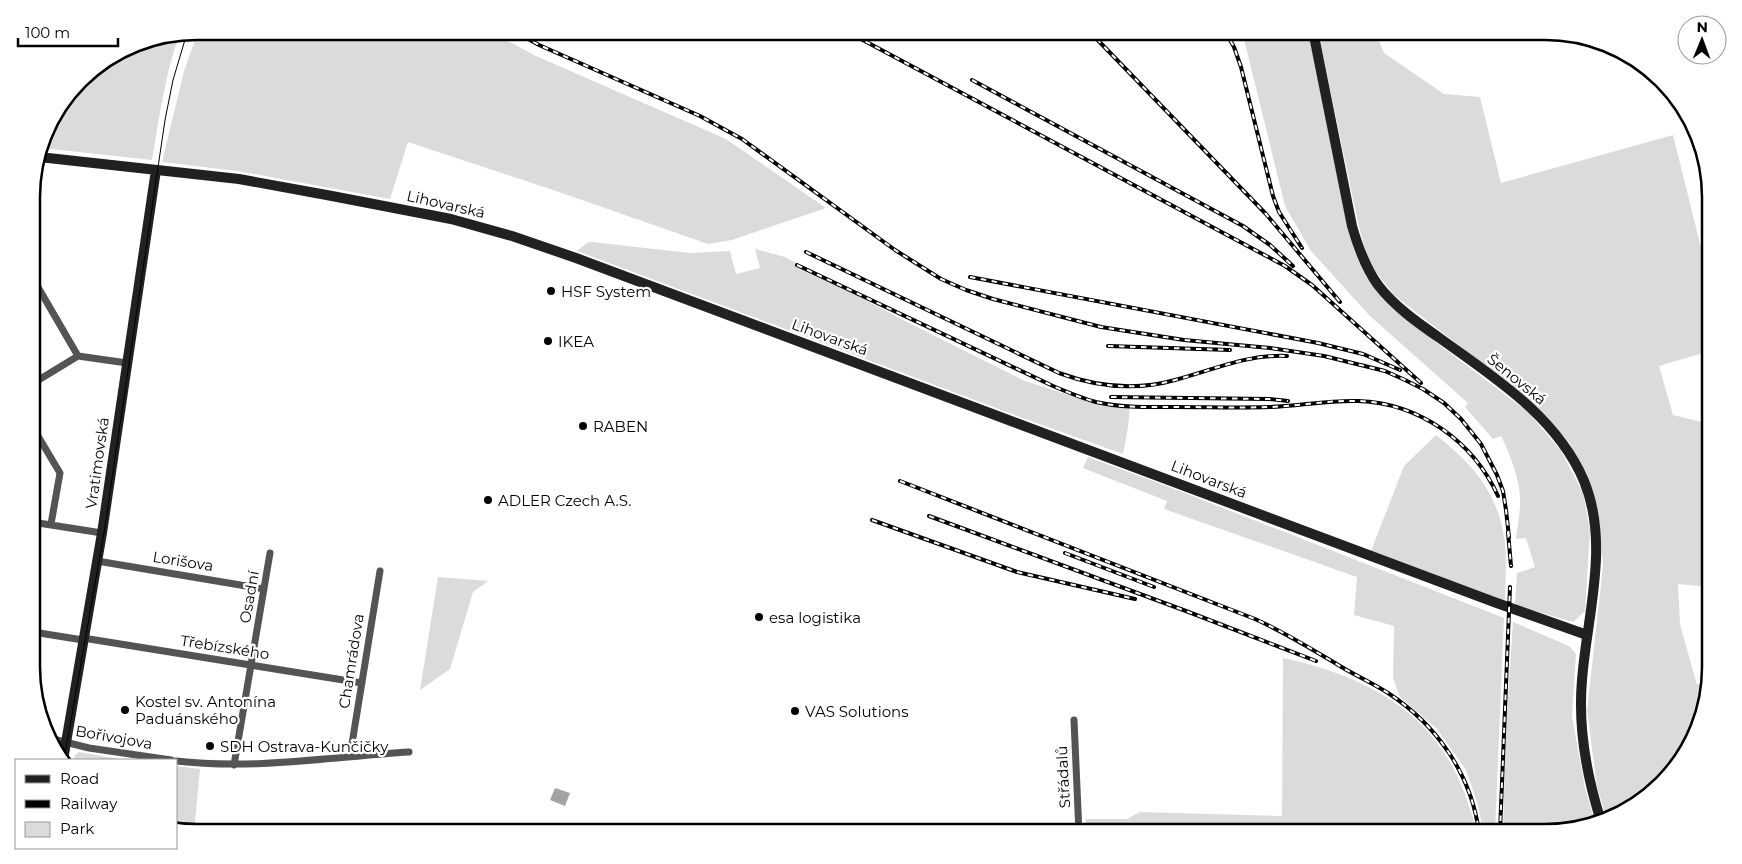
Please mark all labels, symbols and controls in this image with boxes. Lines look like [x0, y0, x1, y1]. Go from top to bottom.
scale bar [18, 15, 118, 47]
north arrow [1677, 15, 1727, 65]
text: N [1696, 18, 1708, 36]
text: 100 m [25, 23, 70, 42]
street label: Lihovarská [405, 186, 487, 222]
place label: HSF System [561, 282, 651, 301]
marker: HSF System [545, 285, 557, 297]
street label: Lihovarská [789, 314, 871, 360]
place label: IKEA [558, 332, 594, 351]
marker: IKEA [542, 335, 554, 347]
street label: Šenovská [1484, 349, 1550, 409]
street label: Vratimovská [81, 416, 113, 510]
place label: RABEN [593, 417, 648, 436]
marker: RABEN [577, 420, 589, 432]
street label: Lihovarská [1168, 456, 1250, 502]
place label: ADLER Czech A.S. [498, 491, 631, 510]
marker: ADLER Czech A.S. [482, 494, 494, 506]
street label: Lorišova [151, 547, 215, 575]
street label: Osadní [235, 568, 263, 625]
place label: esa logistika [769, 608, 861, 627]
marker: esa logistika [753, 611, 765, 623]
street label: Chamrádova [334, 612, 368, 710]
street label: Třebízského [179, 631, 271, 663]
place label: Kostel sv. Antonína Paduánského [135, 692, 276, 728]
place label: VAS Solutions [805, 702, 909, 721]
marker: Kostel sv. Antonína Paduánského [119, 704, 131, 716]
marker: VAS Solutions [789, 705, 801, 717]
street label: Bořivojova [74, 721, 154, 753]
place label: SDH Ostrava-Kunčičky [220, 737, 389, 756]
marker: SDH Ostrava-Kunčičky [204, 740, 216, 752]
street label: Střádalů [1052, 745, 1074, 809]
legend [15, 759, 178, 849]
text: Road [60, 769, 99, 788]
text: Railway [60, 794, 118, 813]
text: Park [60, 819, 94, 838]

